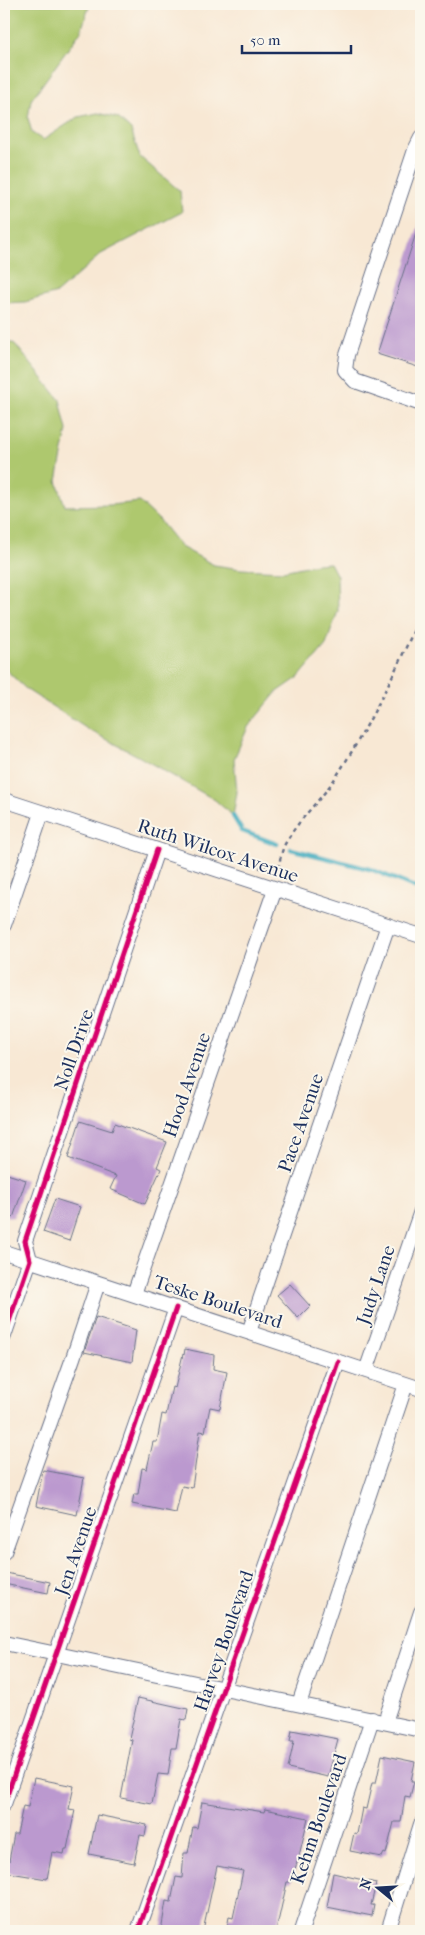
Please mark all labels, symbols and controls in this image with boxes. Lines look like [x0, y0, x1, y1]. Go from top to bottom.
scale bar [242, 22, 351, 54]
text: 50 m [250, 31, 281, 49]
street label: Ruth Wilcox Avenue [135, 815, 301, 887]
street label: Noll Drive [50, 1006, 98, 1094]
street label: Hood Avenue [159, 1030, 215, 1140]
street label: Pace Avenue [274, 1071, 328, 1175]
street label: Judy Lane [352, 1242, 400, 1329]
street label: Teske Boulevard [151, 1271, 286, 1333]
street label: Jen Avenue [50, 1504, 101, 1600]
street label: Harvey Boulevard [190, 1567, 259, 1714]
street label: Kehm Boulevard [286, 1750, 352, 1887]
north arrow [352, 1862, 402, 1912]
text: N [356, 1876, 376, 1892]

